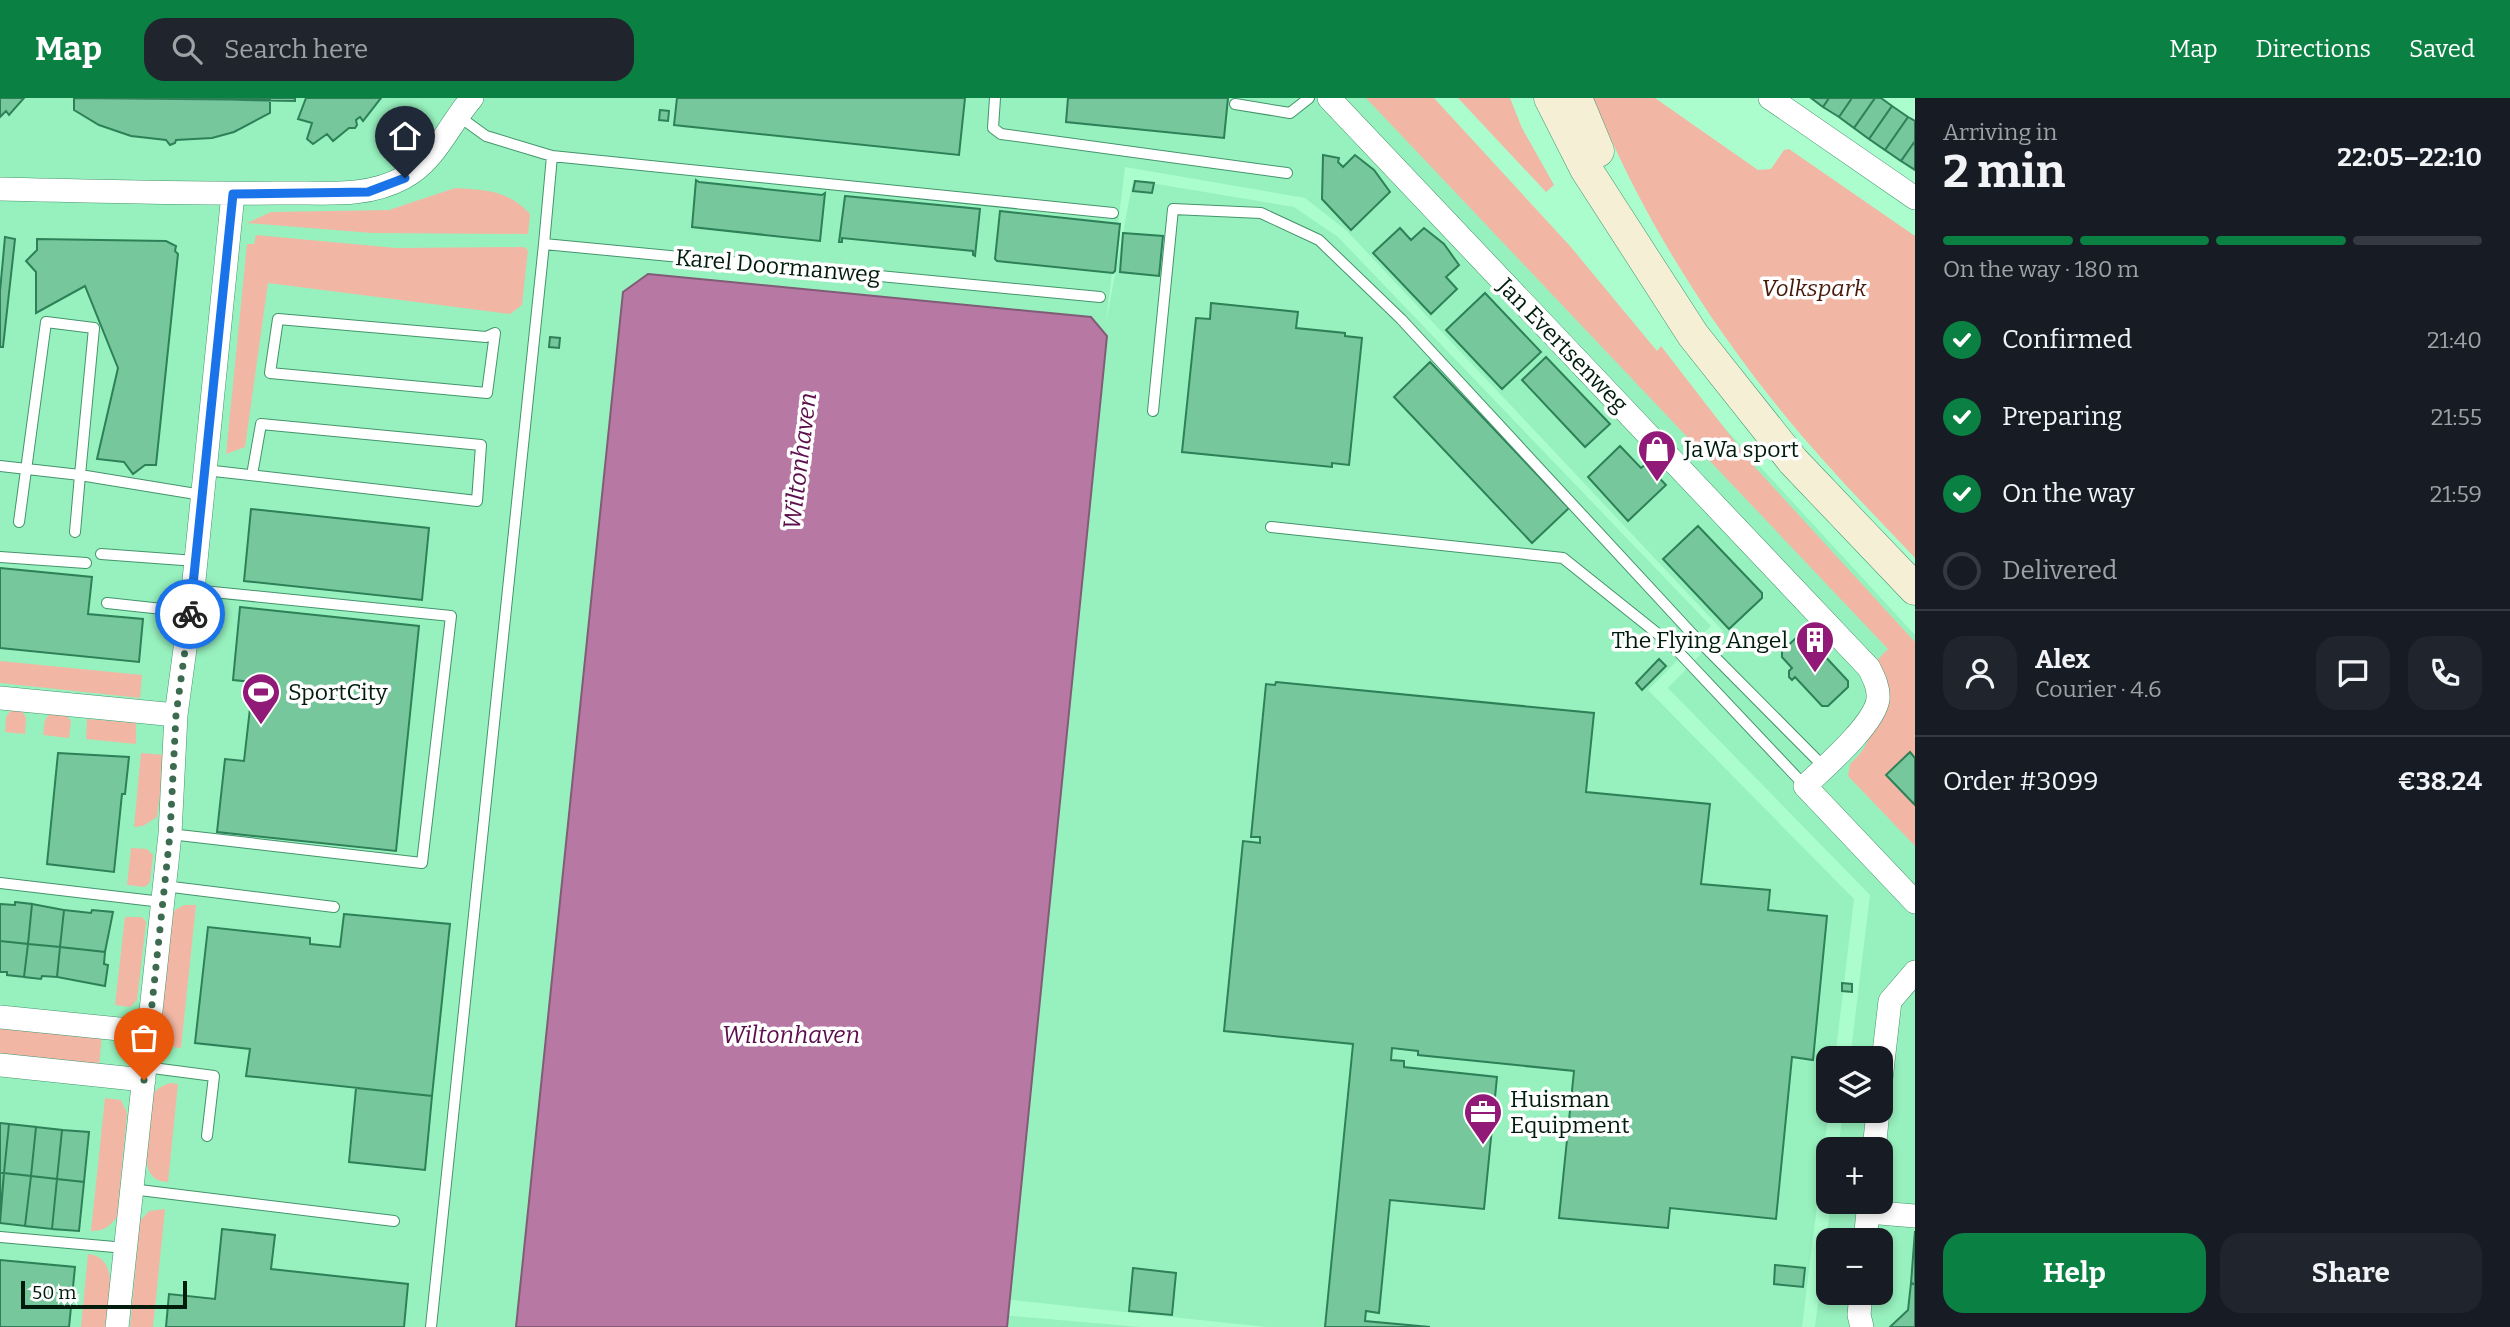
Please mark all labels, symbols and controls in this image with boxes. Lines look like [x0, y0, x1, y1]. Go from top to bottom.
search box [144, 18, 634, 81]
text: Map [35, 29, 102, 69]
icon: search [168, 30, 206, 68]
text: Search here [224, 34, 368, 65]
text: Map [2169, 35, 2218, 63]
text: Directions [2256, 35, 2371, 63]
text: Saved [2409, 35, 2475, 63]
pin [375, 106, 435, 178]
icon: home [386, 117, 424, 155]
text: Arriving in [1943, 118, 2057, 146]
text: 22:05–22:10 [2337, 142, 2482, 173]
text: 2 min [1943, 144, 2065, 199]
street label: Karel Doormanweg [674, 243, 882, 289]
text: On the way · 180 m [1943, 255, 2139, 283]
street label: Jan Evertsenweg [1491, 271, 1634, 418]
park label: Volkspark [1762, 274, 1867, 302]
icon: check [1943, 321, 1981, 359]
text: Confirmed [2002, 324, 2132, 355]
text: 21:40 [2427, 326, 2482, 354]
water label: Wiltonhaven [778, 391, 822, 531]
icon: check [1943, 398, 1981, 436]
text: Preparing [2002, 401, 2122, 432]
text: 21:55 [2431, 403, 2482, 431]
shop icon: JaWa sport [1636, 428, 1678, 483]
place label: JaWa sport [1683, 435, 1799, 463]
icon: check [1943, 475, 1981, 513]
text: On the way [2002, 478, 2135, 509]
text: 21:59 [2430, 480, 2482, 508]
text: Delivered [2002, 555, 2117, 586]
courier [155, 579, 225, 649]
icon: bike [171, 595, 209, 633]
building icon: The Flying Angel [1794, 619, 1836, 674]
place label: The Flying Angel [1611, 626, 1788, 654]
button: person [1943, 636, 2017, 710]
button: chat [2316, 636, 2390, 710]
button: phone [2408, 636, 2482, 710]
text: Alex [2035, 644, 2090, 675]
sports icon: SportCity [240, 671, 282, 726]
text: Courier · 4.6 [2035, 675, 2162, 703]
place label: SportCity [288, 678, 389, 706]
text: Order #3099 [1943, 766, 2099, 797]
text: €38.24 [2398, 766, 2482, 797]
pin [114, 1008, 174, 1080]
icon: bag [125, 1019, 163, 1057]
water label: Wiltonhaven [722, 1021, 860, 1049]
map controls [1816, 1046, 1893, 1305]
button: layers [1816, 1046, 1893, 1123]
place label: Huisman Equipment [1510, 1085, 1629, 1139]
office icon: Huisman Equipment [1462, 1091, 1504, 1146]
button: + [1816, 1137, 1893, 1214]
button: − [1816, 1228, 1893, 1305]
button: Help [1943, 1233, 2206, 1313]
button: Share [2220, 1233, 2482, 1313]
scale bar [21, 1278, 187, 1310]
text: 50 m [32, 1281, 76, 1304]

